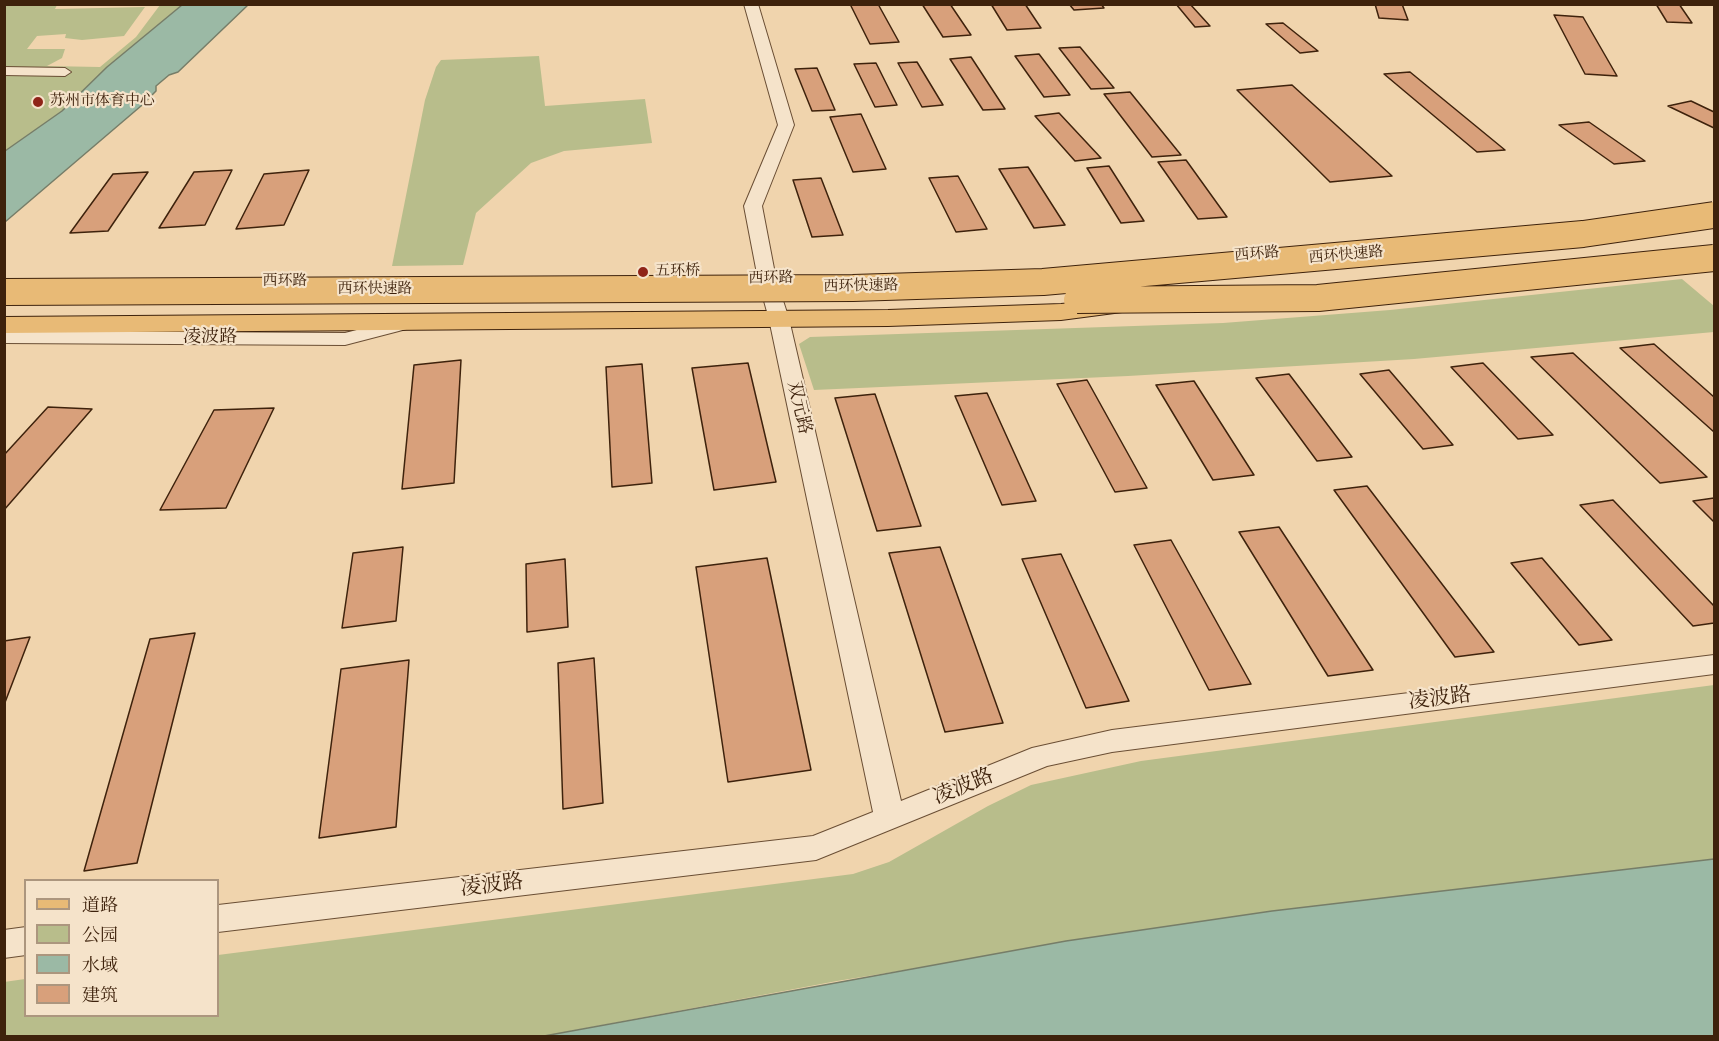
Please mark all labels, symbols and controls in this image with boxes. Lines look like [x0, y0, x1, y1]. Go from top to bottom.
place label: 苏州市体育中心 [50, 93, 155, 111]
marker: 苏州市体育中心 [31, 95, 45, 109]
street label: 西环路 [1234, 244, 1280, 266]
street label: 西环快速路 [1308, 244, 1384, 268]
place label: 五环桥 [655, 263, 700, 281]
marker: 五环桥 [636, 265, 650, 279]
street label: 西环路 [748, 270, 794, 288]
street label: 西环路 [263, 273, 307, 291]
street label: 西环快速路 [823, 277, 899, 297]
street label: 西环快速路 [338, 281, 412, 299]
street label: 凌波路 [183, 327, 237, 349]
street label: 双元路 [781, 379, 815, 437]
street label: 凌波路 [1407, 684, 1473, 716]
street label: 凌波路 [930, 765, 998, 811]
street label: 凌波路 [459, 871, 525, 903]
legend [24, 879, 219, 1017]
text: 道路 [82, 895, 118, 918]
text: 公园 [82, 925, 118, 948]
text: 水域 [82, 955, 118, 978]
text: 建筑 [82, 985, 118, 1008]

